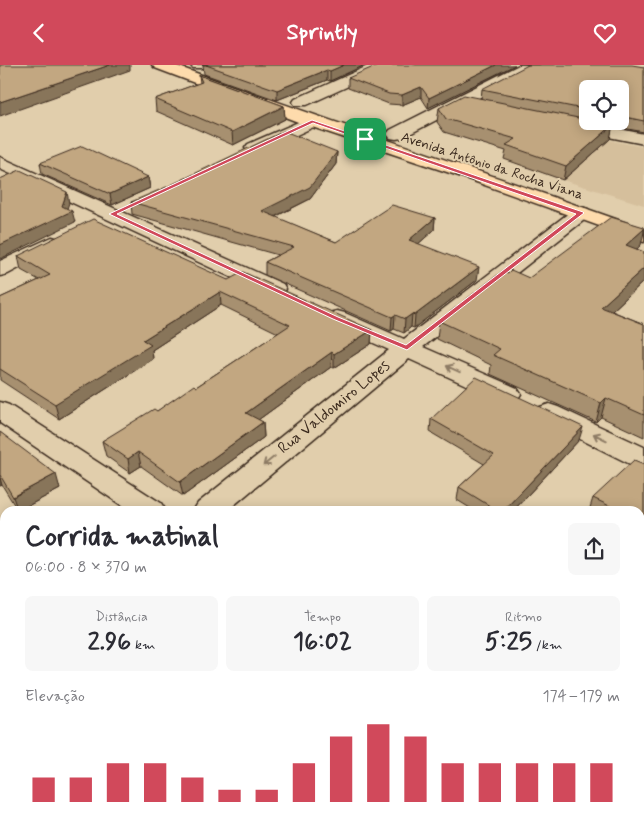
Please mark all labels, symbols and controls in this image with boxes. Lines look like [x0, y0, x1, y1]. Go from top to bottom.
icon: back [25, 19, 53, 47]
text: Sprintly [286, 19, 358, 47]
icon: heart [591, 19, 619, 47]
map controls [579, 80, 629, 130]
button: locate [579, 80, 629, 130]
pin [344, 118, 386, 160]
icon: arrive [351, 125, 379, 153]
street label: Avenida Antônio da Rocha Viana [399, 128, 585, 204]
street label: Rua Valdomiro Lopes [274, 355, 394, 459]
one-way arrow [446, 363, 461, 373]
one-way arrow [593, 432, 608, 441]
one-way arrow [262, 456, 275, 467]
text: Corrida matinal [25, 519, 219, 556]
button: share [568, 523, 620, 575]
text: 06:00 · 8 × 370 m [25, 557, 147, 578]
text: Distância [95, 608, 148, 626]
text: Tempo [304, 608, 341, 626]
text: Ritmo [505, 608, 542, 626]
text: 2.96 [88, 626, 131, 659]
text: 16:02 [293, 626, 352, 659]
text: 5:25 [485, 626, 532, 659]
text: km [131, 636, 155, 654]
text: /km [532, 636, 562, 654]
text: Elevação [25, 686, 85, 707]
text: 174–179 m [542, 686, 620, 707]

